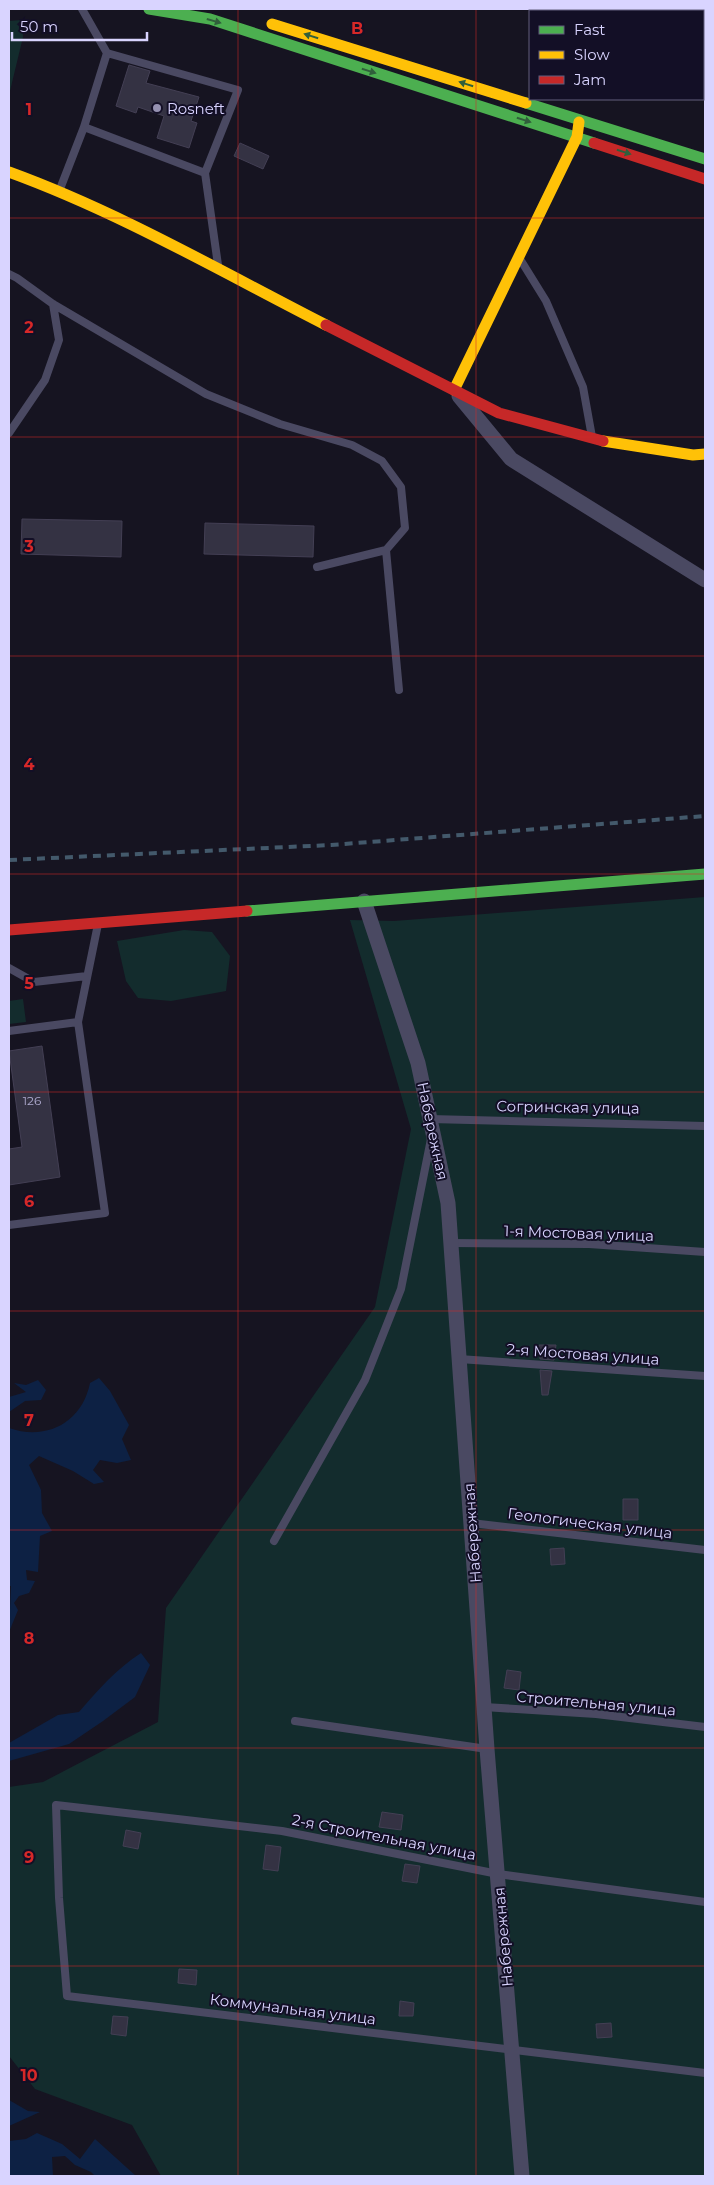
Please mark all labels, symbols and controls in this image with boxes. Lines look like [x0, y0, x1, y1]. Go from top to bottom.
scale bar [12, 10, 148, 42]
legend [529, 10, 704, 100]
text: 50 m [20, 17, 58, 36]
one-way arrow [207, 17, 222, 25]
text: B [351, 19, 363, 38]
text: Fast [574, 20, 605, 39]
one-way arrow [304, 31, 319, 39]
text: Slow [574, 45, 610, 64]
one-way arrow [362, 68, 377, 76]
text: Jam [573, 70, 606, 89]
one-way arrow [459, 80, 474, 88]
place label: Rosneft [167, 99, 225, 118]
text: 1 [26, 100, 32, 119]
marker: Rosneft [151, 102, 163, 114]
one-way arrow [517, 117, 532, 125]
one-way arrow [616, 149, 631, 156]
text: 2 [24, 318, 34, 337]
text: 3 [23, 537, 34, 556]
text: 4 [23, 755, 35, 774]
text: 5 [24, 974, 34, 993]
street label: Набережная [413, 1080, 453, 1182]
house number: 126 [23, 1093, 41, 1108]
street label: Согринская улица [496, 1096, 640, 1118]
text: 6 [24, 1192, 34, 1211]
street label: 1-я Мостовая улица [504, 1221, 654, 1245]
street label: 2-я Мостовая улица [506, 1339, 660, 1369]
text: 7 [24, 1411, 34, 1430]
street label: Набережная [459, 1483, 485, 1583]
street label: Геологическая улица [507, 1503, 673, 1543]
text: 8 [24, 1629, 34, 1648]
street label: Строительная улица [515, 1687, 677, 1719]
street label: 2-я Строительная улица [290, 1810, 478, 1864]
text: 9 [24, 1848, 34, 1867]
street label: Набережная [489, 1886, 517, 1988]
street label: Коммунальная улица [209, 1989, 377, 2029]
text: 10 [20, 2066, 38, 2085]

